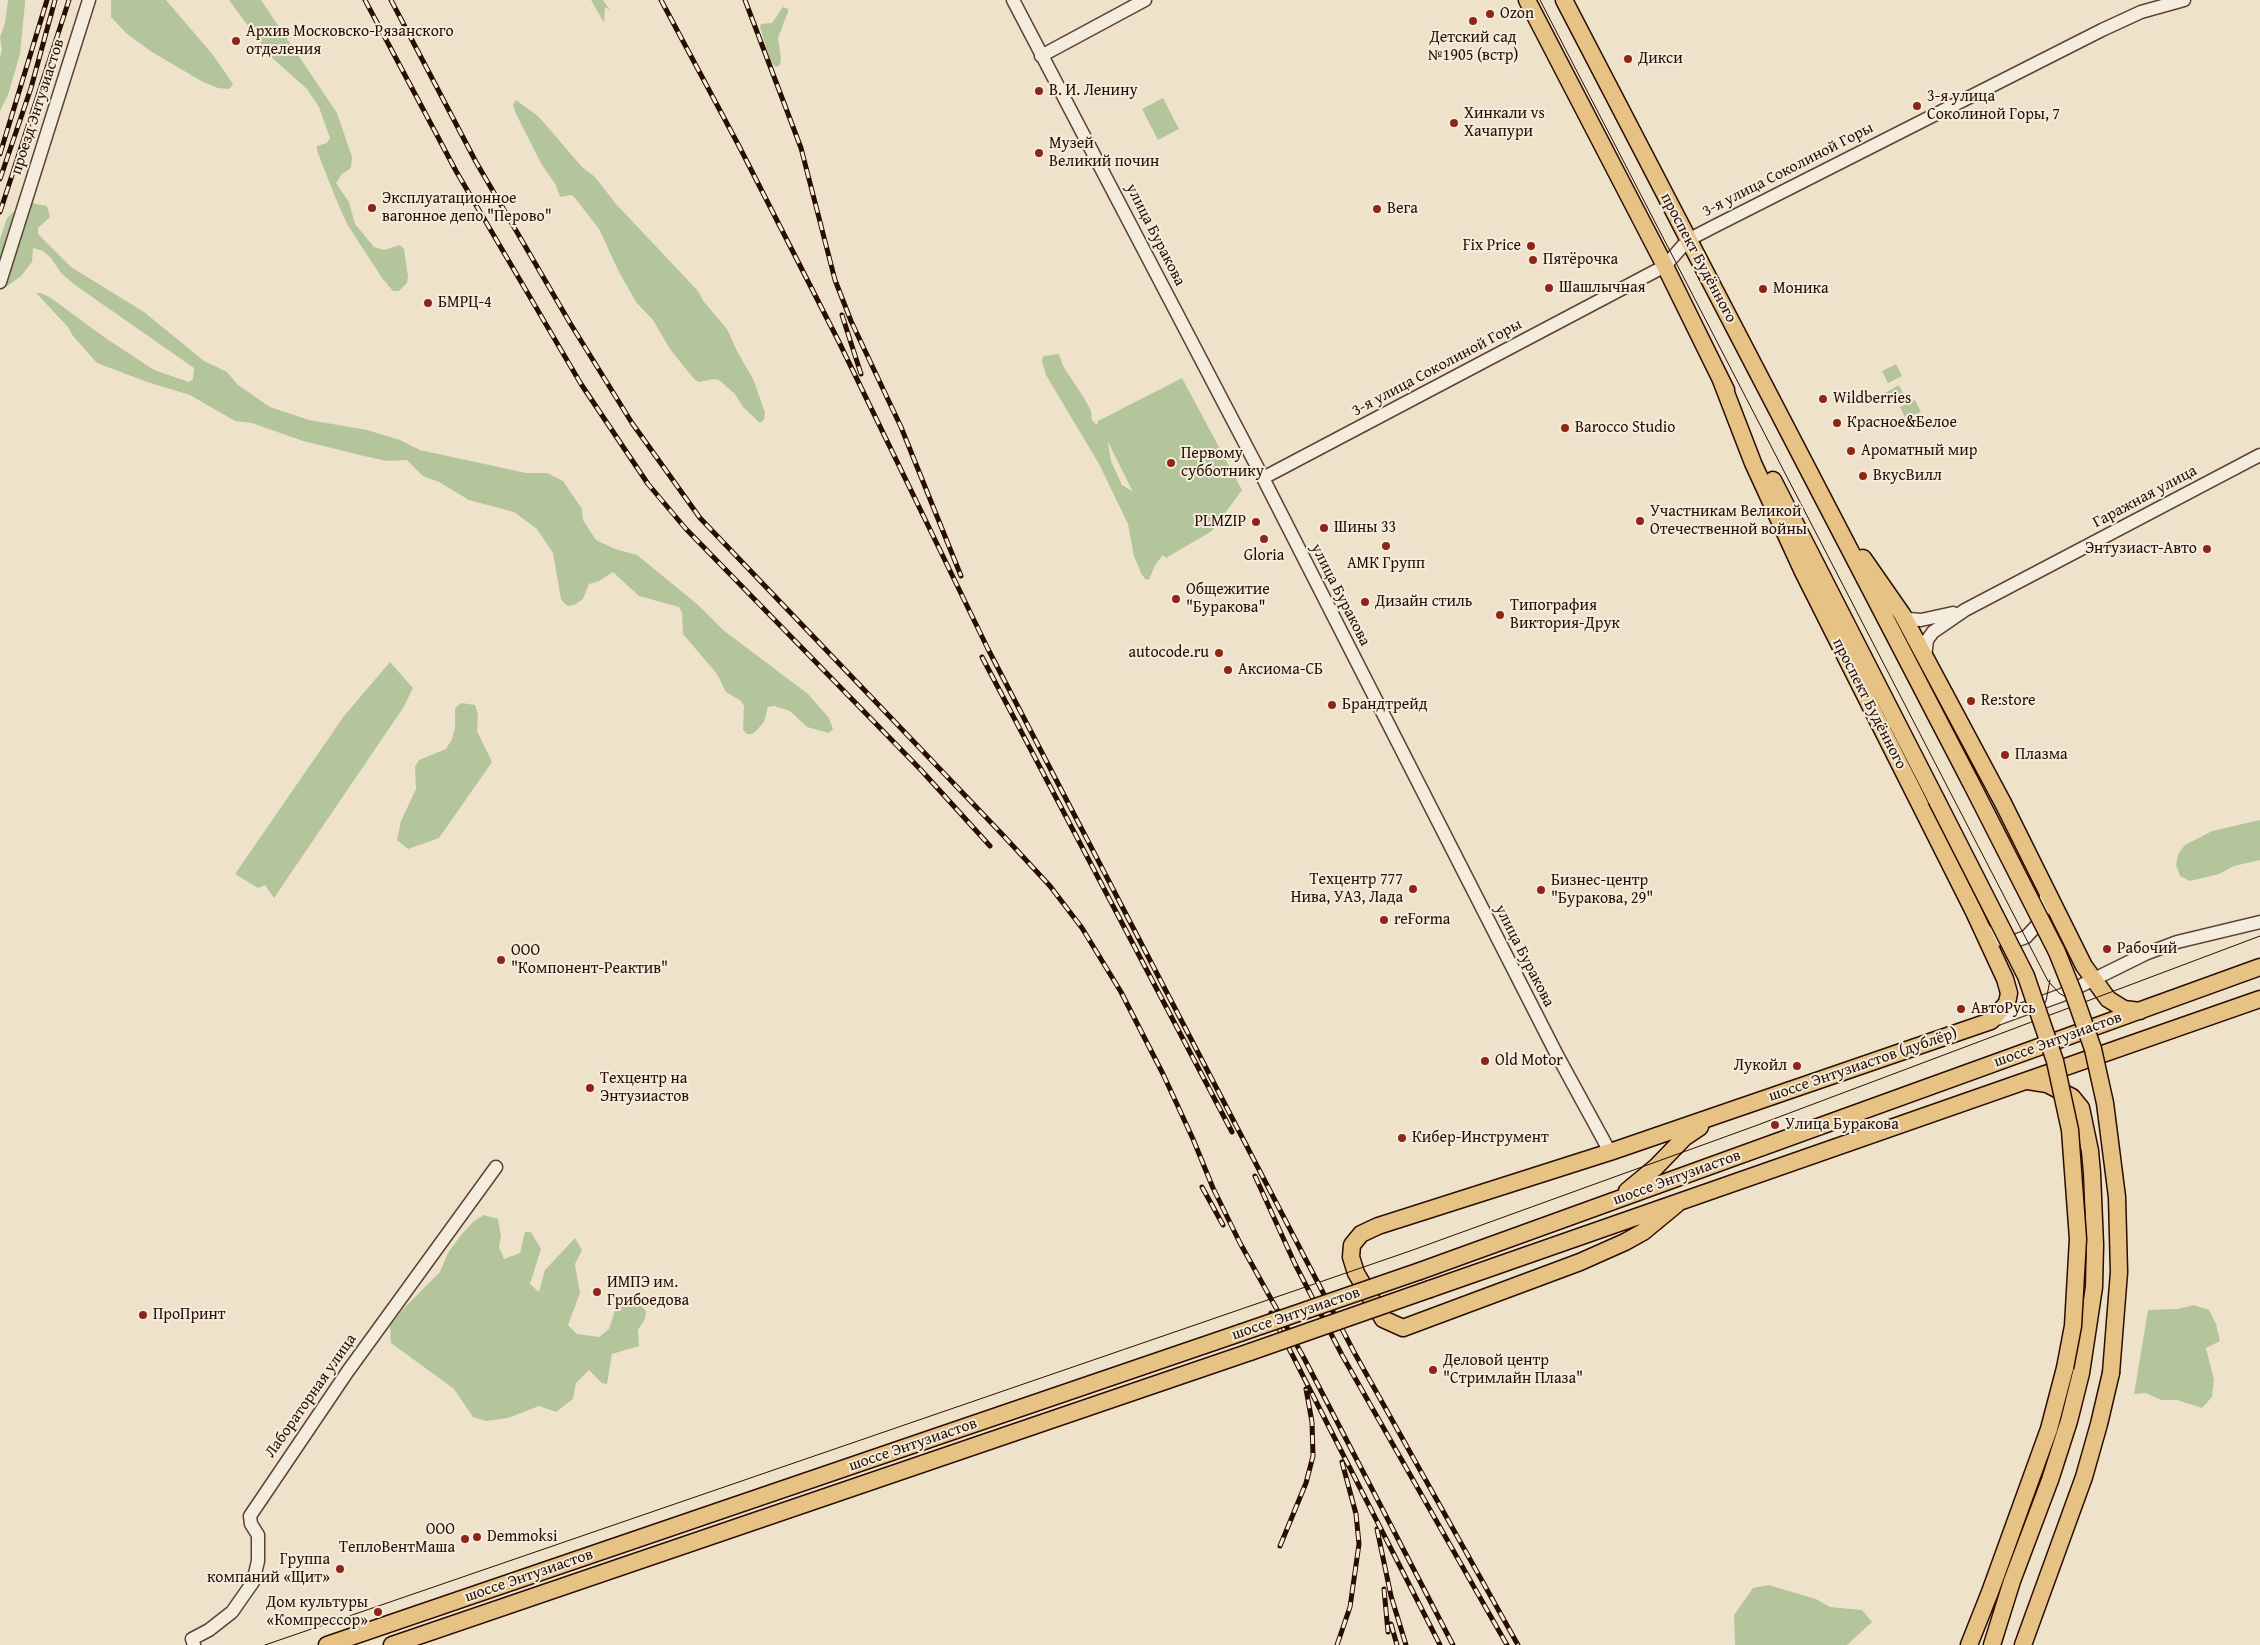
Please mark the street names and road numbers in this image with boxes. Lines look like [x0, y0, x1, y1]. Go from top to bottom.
street label: проезд Энтузиастов [7, 37, 69, 177]
street label: 3-я улица Соколиной Горы [1699, 118, 1877, 222]
street label: улица Буракова [1121, 181, 1189, 289]
street label: проспект Будённого [1656, 190, 1740, 326]
street label: 3-я улица Соколиной Горы [1349, 315, 1525, 421]
street label: Гаражная улица [2090, 462, 2200, 532]
street label: улица Буракова [1306, 541, 1374, 649]
street label: проспект Будённого [1828, 635, 1910, 773]
street label: улица Буракова [1490, 902, 1558, 1010]
street label: шоссе Энтузиастов [1991, 1008, 2125, 1072]
street label: шоссе Энтузиастов (дублёр) [1766, 1024, 1960, 1106]
street label: шоссе Энтузиастов [1610, 1146, 1744, 1210]
street label: шоссе Энтузиастов [1229, 1283, 1363, 1345]
street label: Лабораторная улица [261, 1330, 361, 1462]
street label: шоссе Энтузиастов [846, 1414, 980, 1476]
street label: шоссе Энтузиастов [462, 1545, 596, 1607]

